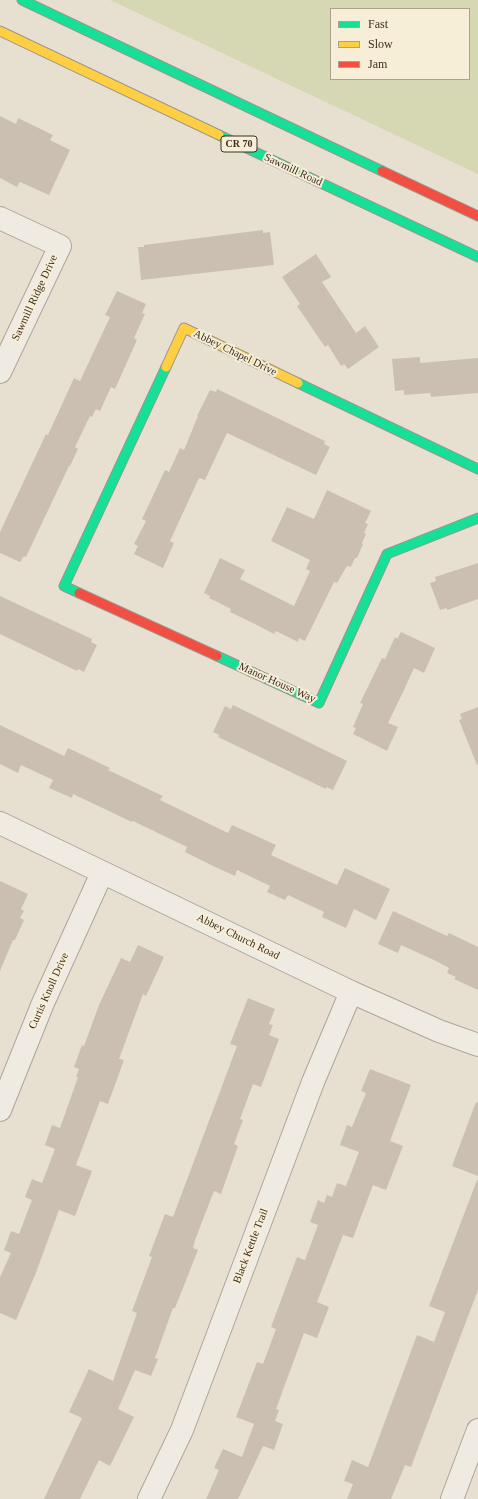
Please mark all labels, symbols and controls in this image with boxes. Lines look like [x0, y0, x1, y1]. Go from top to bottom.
legend [330, 8, 470, 80]
text: Fast [368, 17, 388, 31]
text: Slow [368, 37, 393, 51]
text: Jam [368, 57, 387, 71]
road number: CR 70 [221, 136, 257, 152]
street label: Sawmill Road [262, 151, 324, 189]
street label: Sawmill Ridge Drive [9, 253, 61, 343]
street label: Abbey Chapel Drive [191, 327, 279, 379]
street label: Manor House Way [236, 660, 318, 706]
street label: Abbey Church Road [194, 911, 282, 963]
street label: Curtis Knoll Drive [26, 951, 72, 1031]
street label: Black Kettle Trail [231, 1207, 271, 1285]

